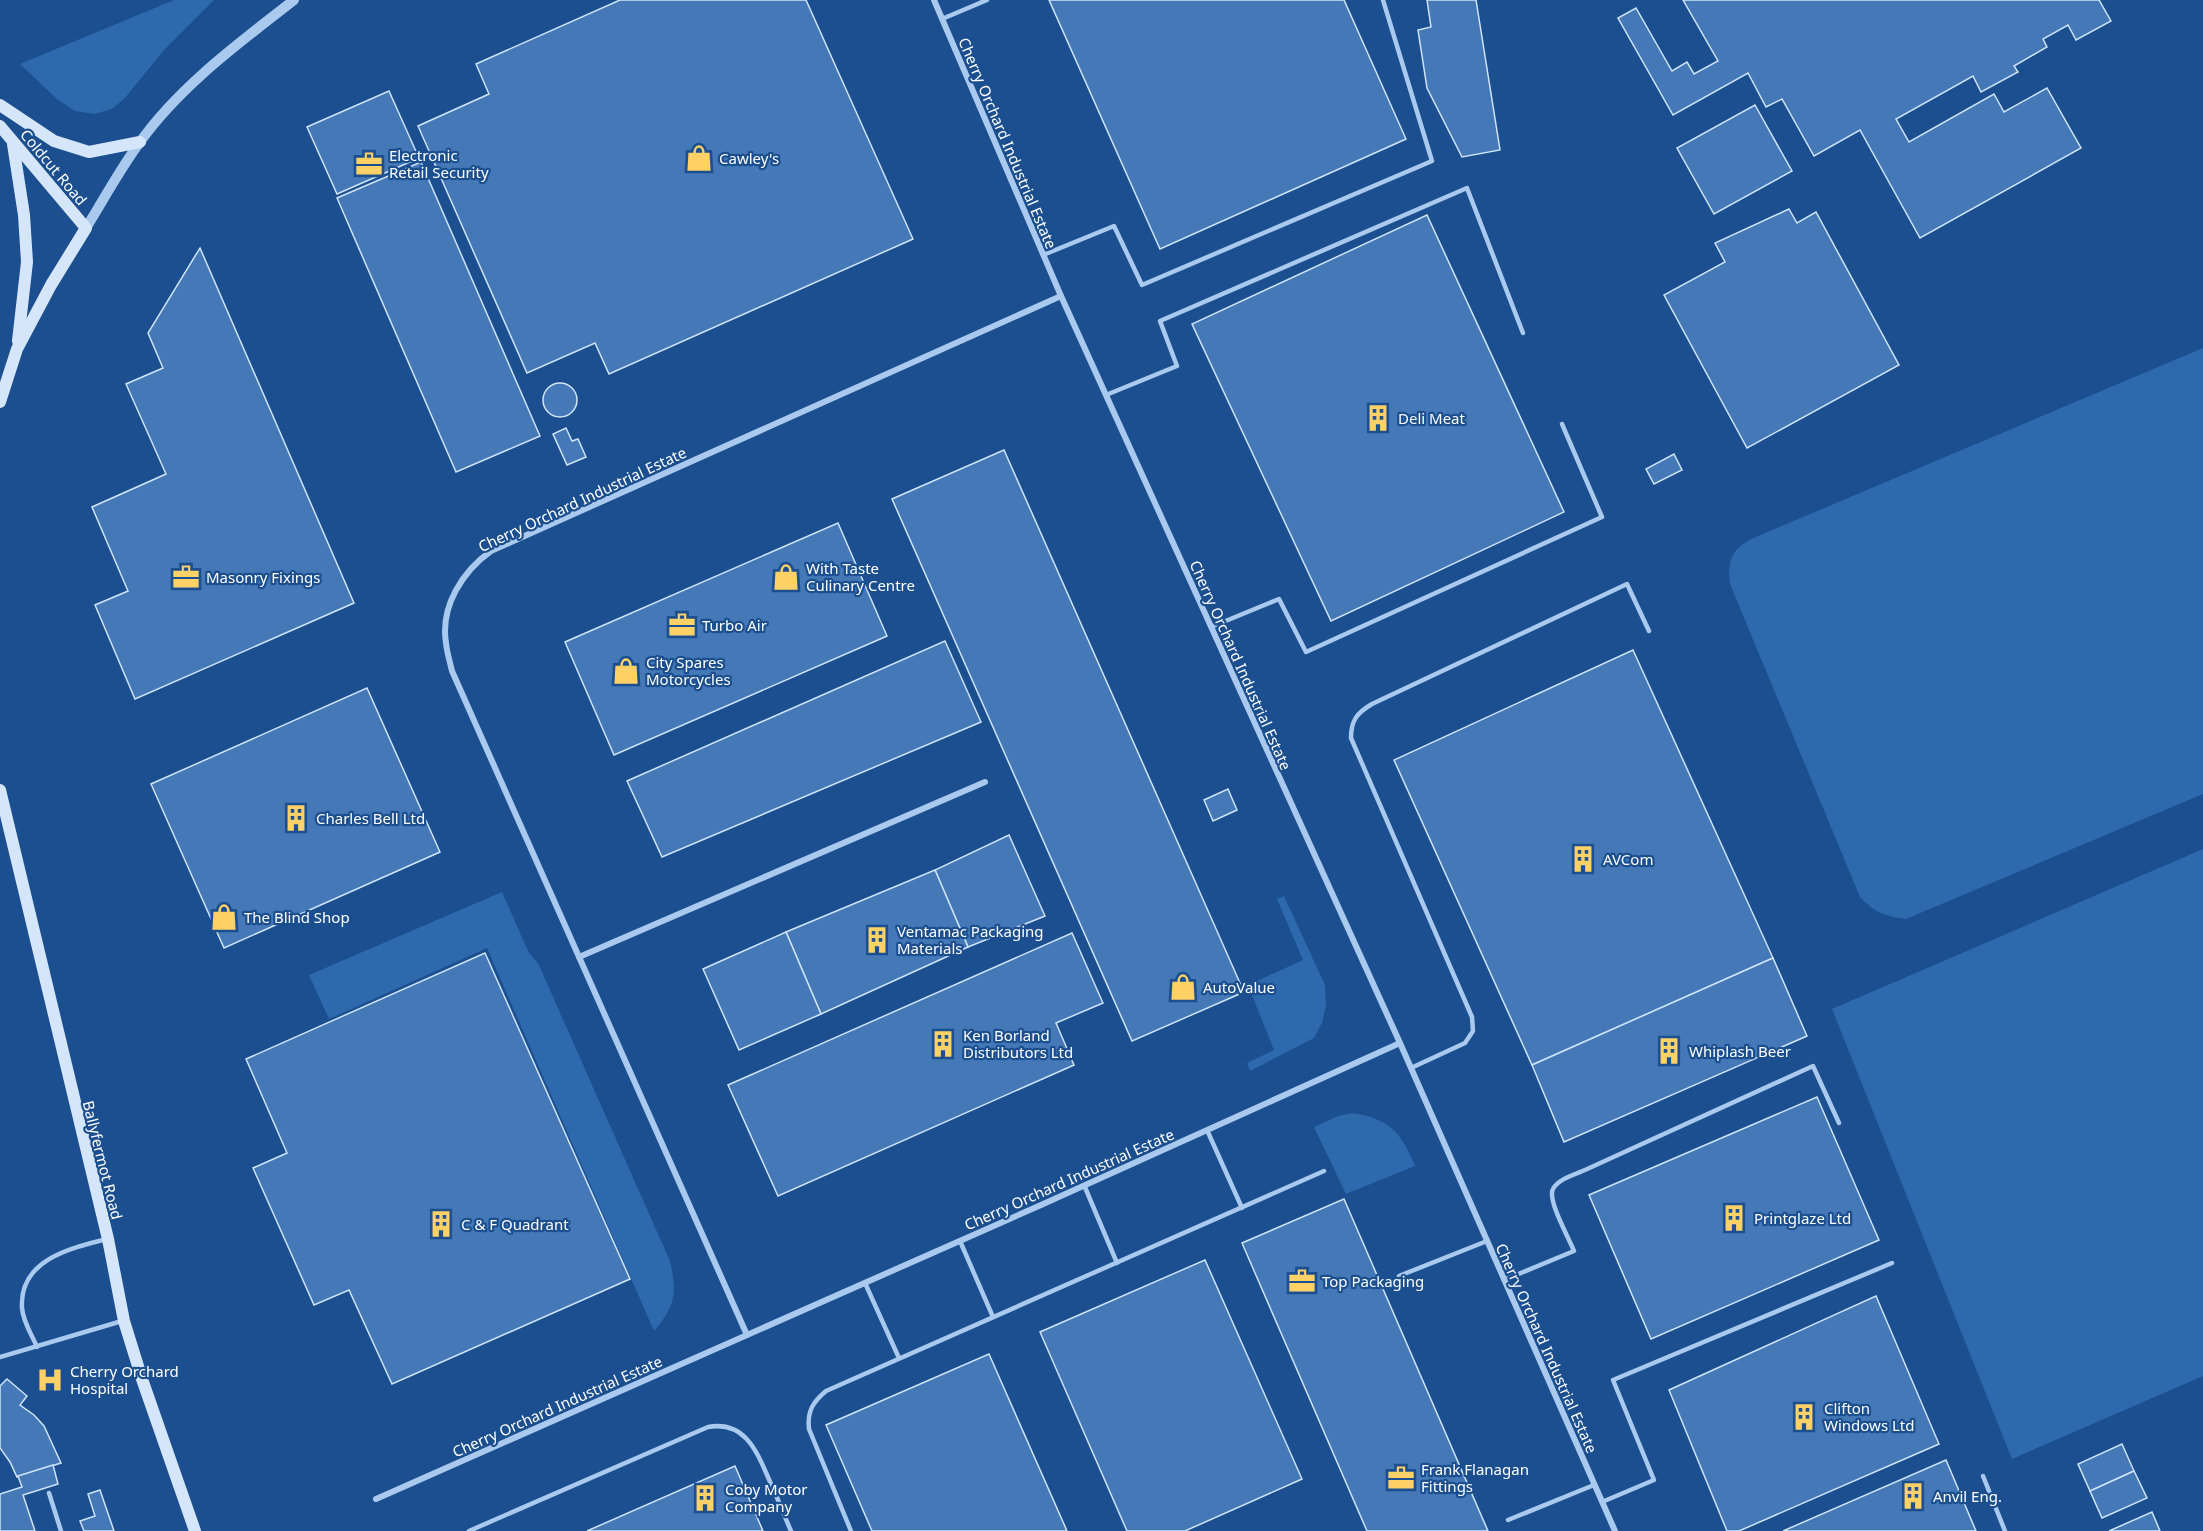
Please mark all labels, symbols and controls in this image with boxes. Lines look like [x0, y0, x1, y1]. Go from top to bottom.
street label: Cherry Orchard Industrial Estate [954, 34, 1062, 252]
street label: Coldcut Road [16, 125, 92, 209]
shop icon: Cawley's [684, 143, 714, 173]
place label: Electronic Retail Security [389, 145, 489, 182]
place label: Cawley's [719, 148, 779, 168]
office icon: Electronic Retail Security [354, 149, 384, 179]
building icon: Deli Meat [1363, 403, 1393, 433]
place label: Deli Meat [1398, 408, 1466, 428]
street label: Cherry Orchard Industrial Estate [475, 442, 689, 556]
street label: Cherry Orchard Industrial Estate [1186, 557, 1296, 773]
place label: With Taste Culinary Centre [806, 558, 915, 595]
office icon: Masonry Fixings [171, 562, 201, 592]
shop icon: With Taste Culinary Centre [771, 562, 801, 592]
place label: Masonry Fixings [206, 567, 320, 587]
office icon: Turbo Air [667, 610, 697, 640]
place label: Turbo Air [702, 615, 767, 635]
place label: City Spares Motorcycles [646, 652, 731, 689]
shop icon: City Spares Motorcycles [611, 656, 641, 686]
building icon: Charles Bell Ltd [281, 803, 311, 833]
place label: Charles Bell Ltd [316, 808, 425, 828]
building icon: AVCom [1568, 844, 1598, 874]
place label: AVCom [1603, 849, 1653, 869]
shop icon: The Blind Shop [209, 902, 239, 932]
place label: The Blind Shop [244, 907, 350, 927]
place label: Ventamac Packaging Materials [897, 921, 1044, 958]
building icon: Ventamac Packaging Materials [862, 925, 892, 955]
shop icon: AutoValue [1168, 972, 1198, 1002]
place label: AutoValue [1203, 977, 1275, 997]
place label: Ken Borland Distributors Ltd [963, 1025, 1073, 1062]
building icon: Ken Borland Distributors Ltd [928, 1029, 958, 1059]
building icon: Whiplash Beer [1654, 1036, 1684, 1066]
place label: Whiplash Beer [1689, 1041, 1791, 1061]
street label: Ballyfermot Road [79, 1098, 127, 1222]
street label: Cherry Orchard Industrial Estate [961, 1124, 1177, 1234]
building icon: Printglaze Ltd [1719, 1203, 1749, 1233]
place label: Printglaze Ltd [1754, 1208, 1851, 1228]
building icon: C & F Quadrant [426, 1209, 456, 1239]
place label: C & F Quadrant [461, 1214, 569, 1234]
street label: Cherry Orchard Industrial Estate [1492, 1240, 1602, 1456]
office icon: Top Packaging [1287, 1266, 1317, 1296]
place label: Top Packaging [1322, 1271, 1424, 1291]
street label: Cherry Orchard Industrial Estate [449, 1351, 665, 1461]
place label: Cherry Orchard Hospital [70, 1361, 179, 1398]
hospital icon: Cherry Orchard Hospital [35, 1365, 65, 1395]
place label: Clifton Windows Ltd [1824, 1398, 1914, 1435]
building icon: Clifton Windows Ltd [1789, 1402, 1819, 1432]
place label: Frank Flanagan Fittings [1421, 1459, 1529, 1496]
office icon: Frank Flanagan Fittings [1386, 1463, 1416, 1493]
place label: Coby Motor Company [725, 1479, 807, 1516]
building icon: Anvil Eng. [1898, 1481, 1928, 1511]
building icon: Coby Motor Company [690, 1483, 720, 1513]
place label: Anvil Eng. [1933, 1486, 2002, 1506]

